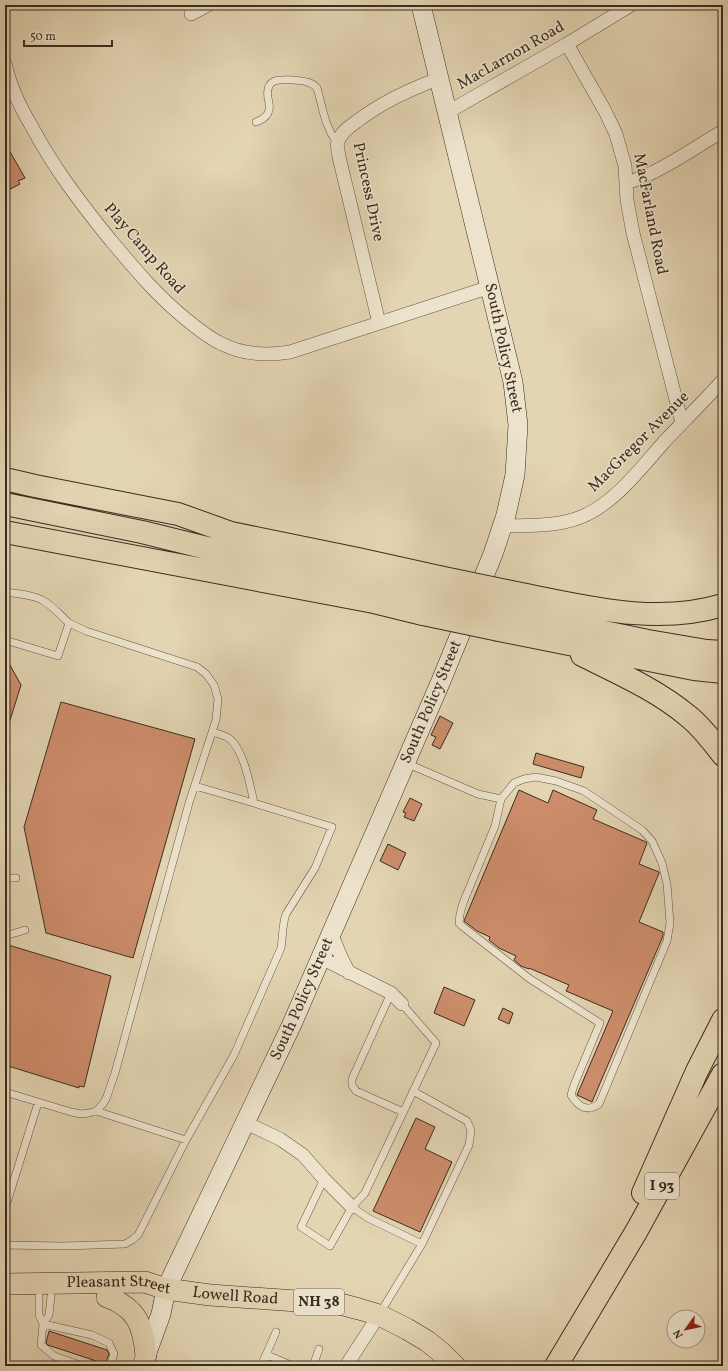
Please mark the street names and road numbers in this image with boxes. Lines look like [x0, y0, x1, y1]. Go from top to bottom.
street label: MacLarnon Road [453, 16, 569, 96]
street label: Princess Drive [347, 140, 389, 244]
street label: MacFarland Road [627, 151, 673, 277]
street label: Play Camp Road [98, 199, 190, 299]
street label: South Policy Street [479, 281, 528, 415]
street label: MacGregor Avenue [584, 387, 694, 497]
street label: South Policy Street [395, 637, 468, 767]
street label: South Policy Street [265, 934, 339, 1064]
road number: I 93 [645, 1173, 679, 1199]
street label: Pleasant Street [66, 1271, 172, 1301]
street label: Lowell Road [191, 1282, 279, 1311]
road number: NH 38 [294, 1289, 344, 1315]

